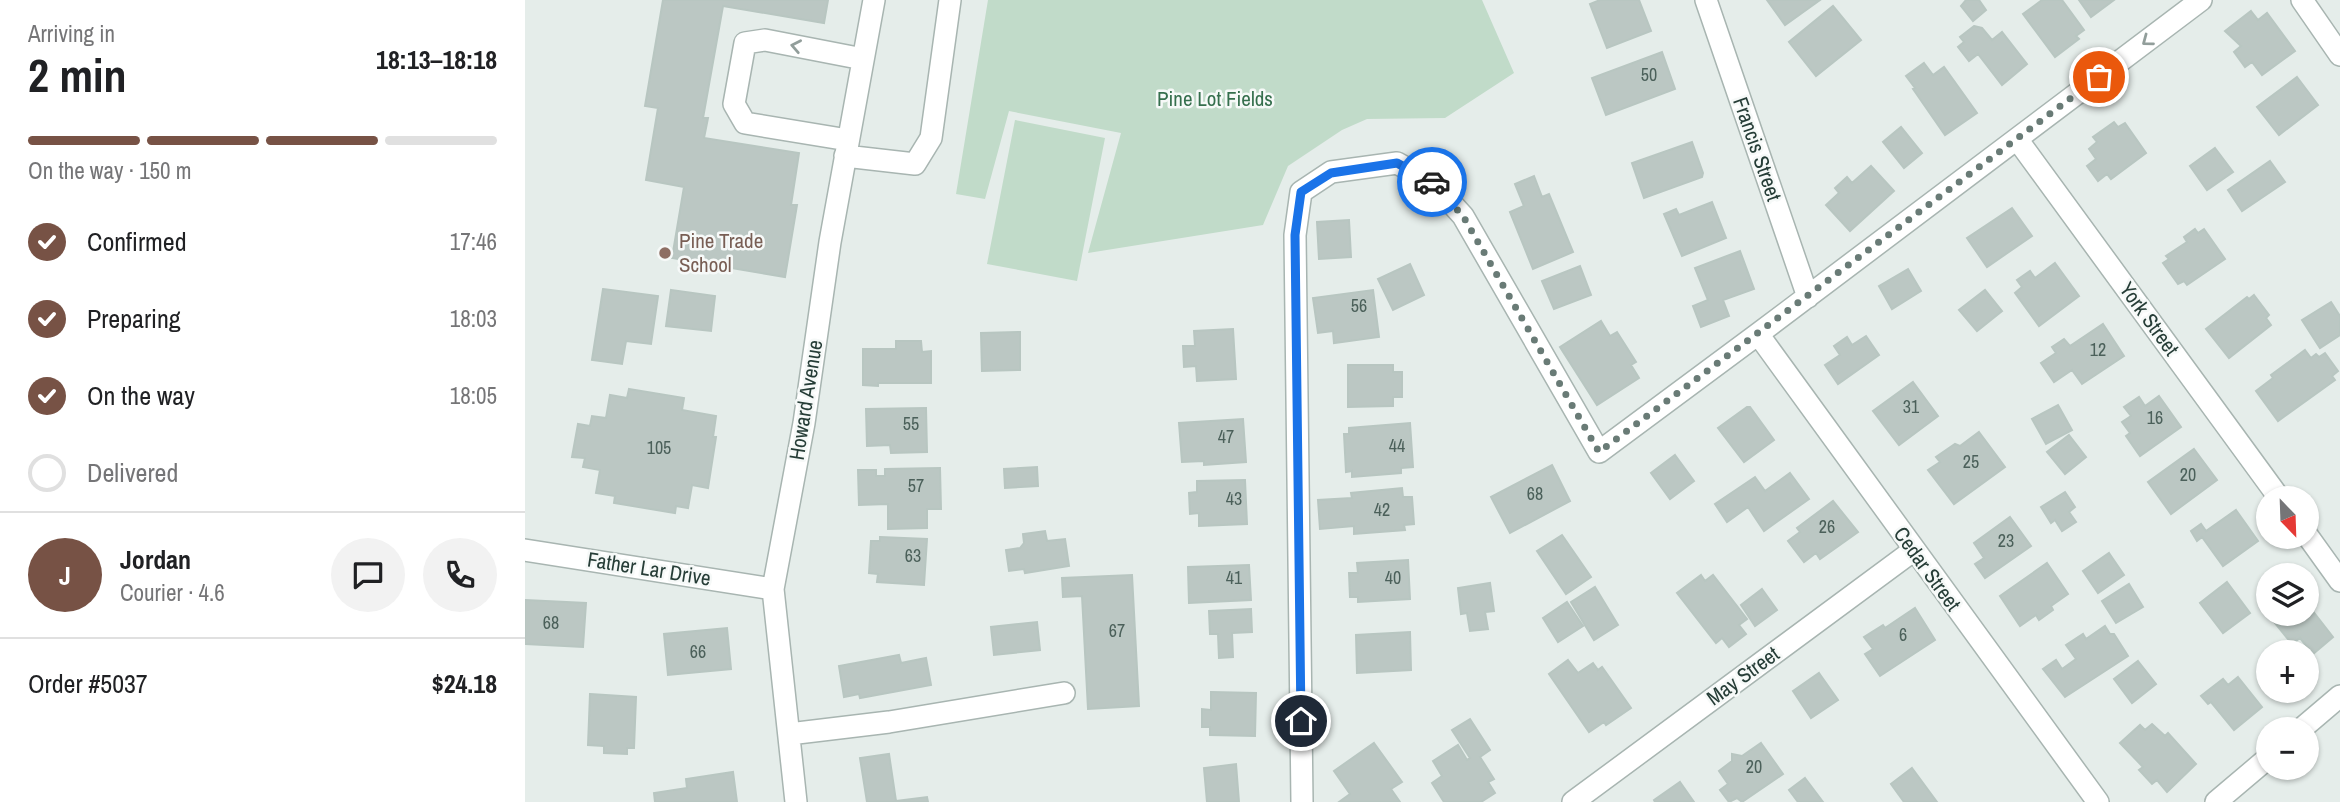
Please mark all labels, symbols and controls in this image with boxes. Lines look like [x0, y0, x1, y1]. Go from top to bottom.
text: Arriving in [28, 18, 115, 49]
one-way arrow [2142, 33, 2155, 46]
one-way arrow [790, 39, 802, 54]
text: 18:13–18:18 [376, 42, 497, 77]
text: 2 min [28, 44, 127, 106]
pin [2069, 47, 2129, 107]
icon: bag [2080, 58, 2118, 96]
house number: 50 [1641, 62, 1657, 87]
park label: Pine Lot Fields [1157, 84, 1273, 113]
street label: Francis Street [1726, 93, 1789, 205]
courier [1397, 147, 1467, 217]
text: On the way · 150 m [28, 155, 192, 186]
icon: car [1413, 163, 1451, 201]
icon: check [28, 223, 66, 261]
text: Confirmed [87, 224, 187, 259]
text: 17:46 [450, 226, 497, 257]
place label: Pine Trade School [679, 226, 763, 279]
marker: Pine Trade School [657, 245, 673, 261]
street label: York Street [2113, 276, 2186, 362]
house number: 56 [1351, 293, 1367, 318]
icon: check [28, 300, 66, 338]
text: Preparing [87, 301, 181, 336]
text: 18:03 [450, 303, 497, 334]
house number: 12 [2090, 337, 2106, 362]
street label: Howard Avenue [782, 338, 829, 462]
icon: check [28, 377, 66, 415]
text: On the way [87, 378, 195, 413]
text: 18:05 [450, 380, 497, 411]
house number: 31 [1903, 394, 1920, 419]
house number: 16 [2147, 405, 2163, 430]
house number: 55 [903, 411, 919, 436]
house number: 47 [1218, 424, 1234, 449]
house number: 44 [1389, 433, 1405, 458]
house number: 105 [647, 435, 671, 460]
house number: 25 [1963, 449, 1979, 474]
text: Delivered [87, 455, 178, 490]
house number: 20 [2180, 462, 2196, 487]
house number: 57 [908, 473, 924, 498]
house number: 68 [1527, 481, 1543, 506]
house number: 43 [1226, 486, 1242, 511]
north arrow [2256, 486, 2319, 550]
map controls [2256, 486, 2319, 780]
house number: 42 [1374, 497, 1390, 522]
house number: 26 [1819, 514, 1835, 539]
street label: Cedar Street [1887, 521, 1968, 617]
house number: 23 [1998, 528, 2014, 553]
button: chat [331, 538, 405, 612]
button: phone [423, 538, 497, 612]
text: Jordan [120, 542, 191, 577]
house number: 63 [905, 543, 921, 568]
street label: Father Lar Drive [585, 544, 713, 593]
text: J [59, 558, 71, 593]
button: layers [2256, 563, 2319, 626]
house number: 41 [1226, 565, 1243, 590]
house number: 40 [1385, 565, 1401, 590]
text: Courier · 4.6 [120, 577, 225, 608]
house number: 68 [543, 610, 559, 635]
house number: 67 [1109, 618, 1125, 643]
house number: 6 [1899, 622, 1907, 647]
house number: 66 [690, 639, 706, 664]
street label: May Street [1701, 639, 1785, 712]
button: + [2256, 640, 2319, 703]
text: Order #5037 [28, 666, 148, 701]
text: $24.18 [432, 666, 497, 701]
pin [1271, 691, 1331, 751]
icon: home [1282, 702, 1320, 740]
button: − [2256, 717, 2319, 780]
house number: 20 [1746, 754, 1762, 779]

